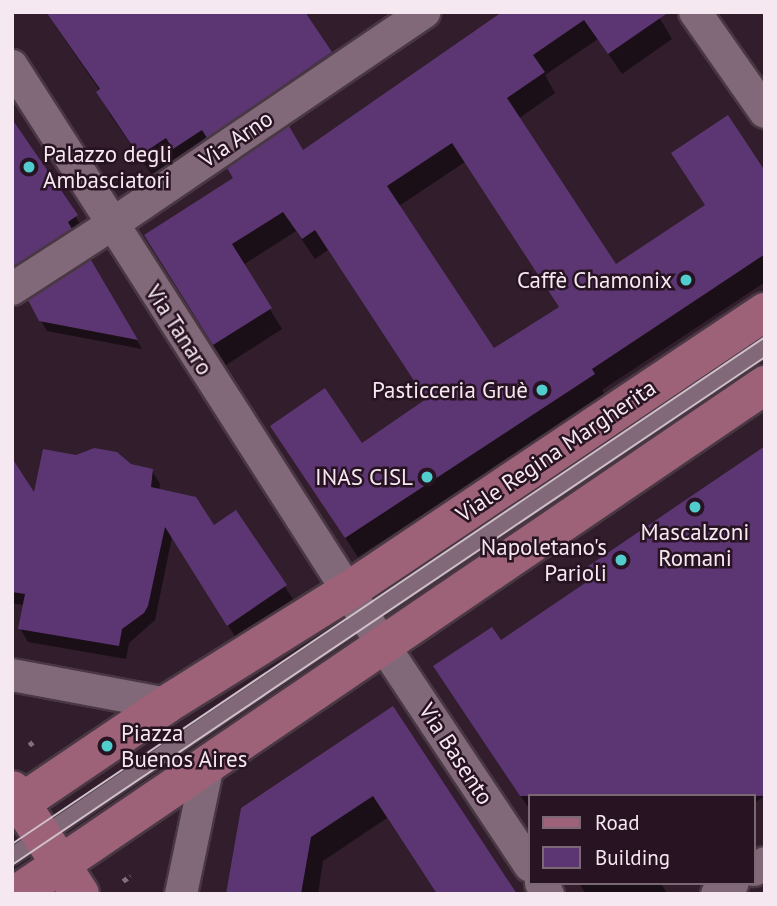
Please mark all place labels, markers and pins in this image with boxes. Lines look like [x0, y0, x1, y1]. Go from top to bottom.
place label: Palazzo degli Ambasciatori [43, 140, 172, 194]
marker: Palazzo degli Ambasciatori [21, 159, 37, 175]
place label: Caffè Chamonix [517, 266, 672, 294]
marker: Caffè Chamonix [678, 272, 694, 288]
place label: Pasticceria Gruè [372, 376, 528, 404]
marker: Pasticceria Gruè [534, 382, 550, 398]
place label: INAS CISL [315, 463, 413, 491]
marker: INAS CISL [419, 469, 435, 485]
marker: Mascalzoni Romani [687, 499, 703, 515]
place label: Mascalzoni Romani [641, 518, 749, 572]
place label: Napoletano's Parioli [481, 533, 607, 587]
marker: Napoletano's Parioli [613, 552, 629, 568]
place label: Piazza Buenos Aires [121, 719, 248, 773]
marker: Piazza Buenos Aires [99, 738, 115, 754]

